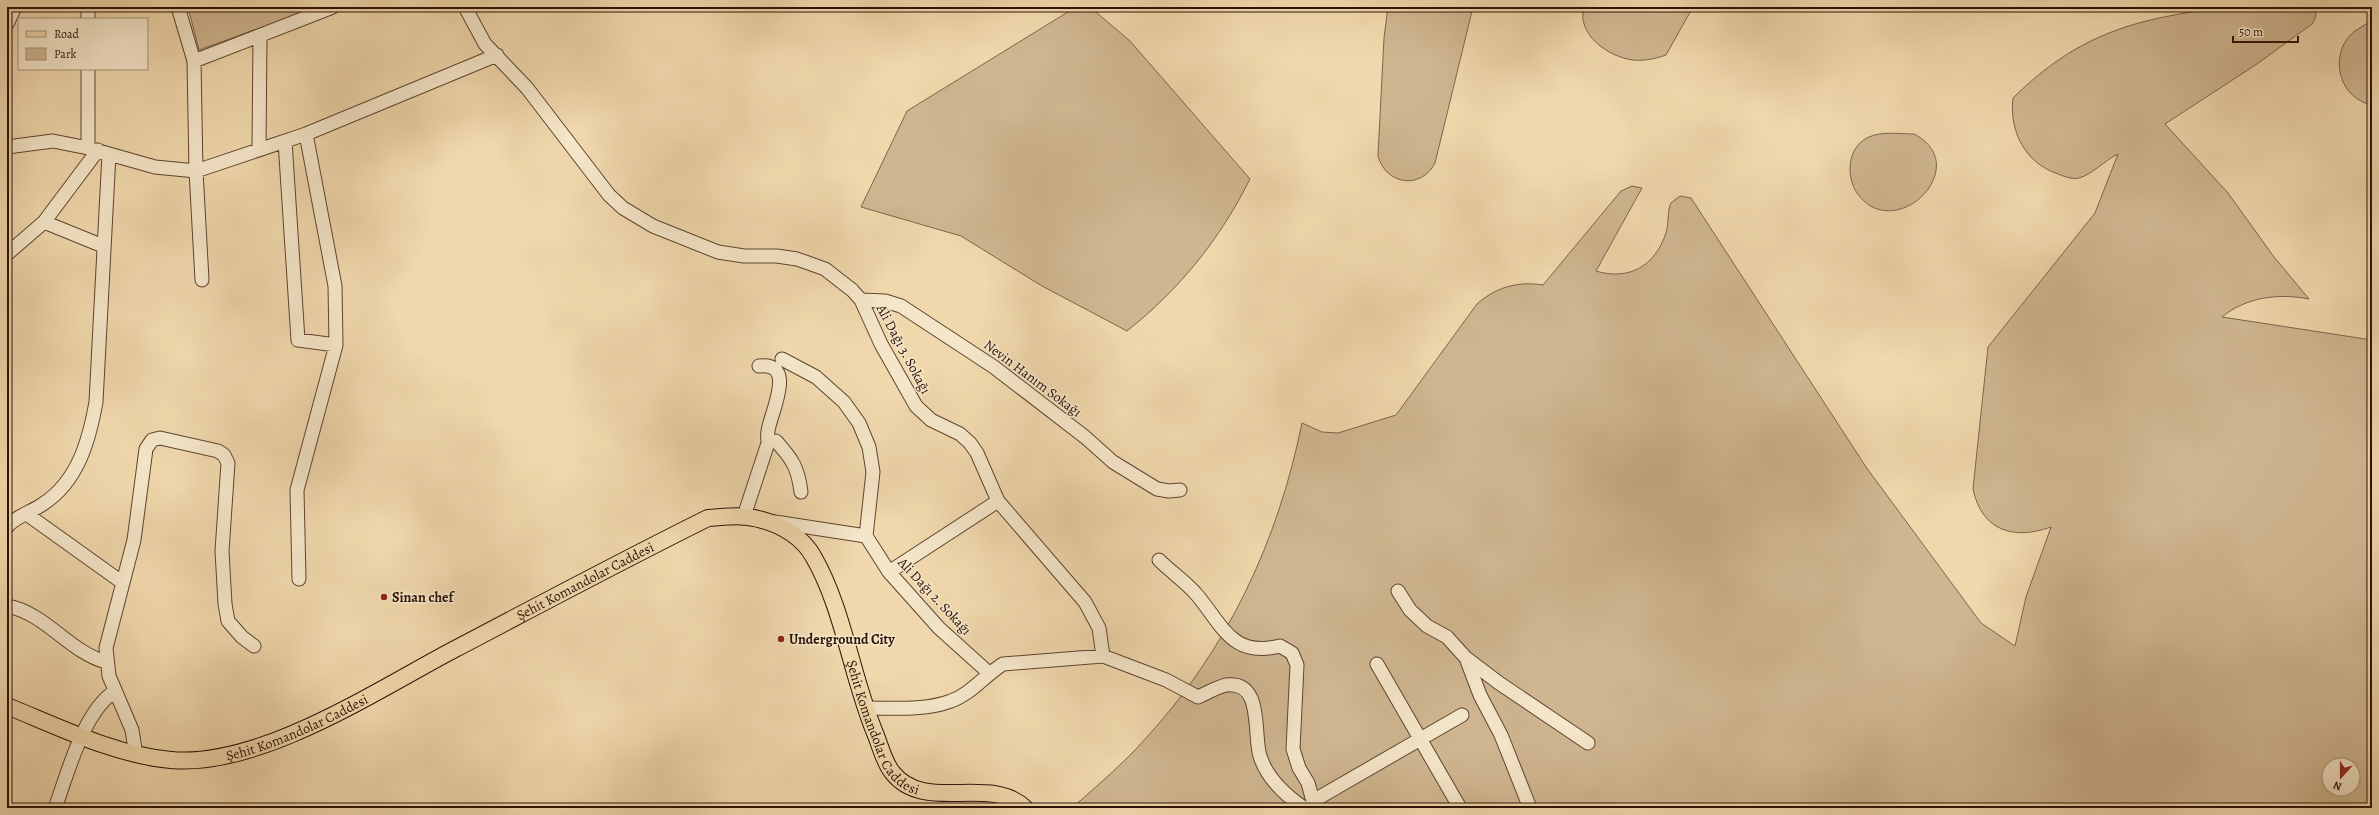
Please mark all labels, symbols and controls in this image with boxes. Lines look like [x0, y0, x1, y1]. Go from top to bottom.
legend [18, 18, 148, 70]
scale bar [2233, 18, 2298, 44]
text: 50 m [2239, 24, 2263, 40]
text: Road [54, 26, 80, 42]
text: Park [54, 46, 77, 62]
street label: Ali Dağı 3. Sokağı [871, 300, 935, 397]
street label: Nevin Hanım Sokağı [980, 335, 1085, 421]
street label: Şehit Komandolar Caddesi [513, 538, 657, 625]
street label: Ali Dağı 2. Sokağı [893, 553, 976, 639]
place label: Sinan chef [392, 588, 455, 607]
marker: Sinan chef [379, 592, 389, 602]
place label: Underground City [789, 630, 895, 649]
marker: Underground City [776, 634, 786, 644]
street label: Şehit Komandolar Caddesi [842, 658, 922, 800]
street label: Şehit Komandolar Caddesi [224, 690, 371, 765]
north arrow [2321, 757, 2361, 797]
text: N [2331, 777, 2344, 794]

